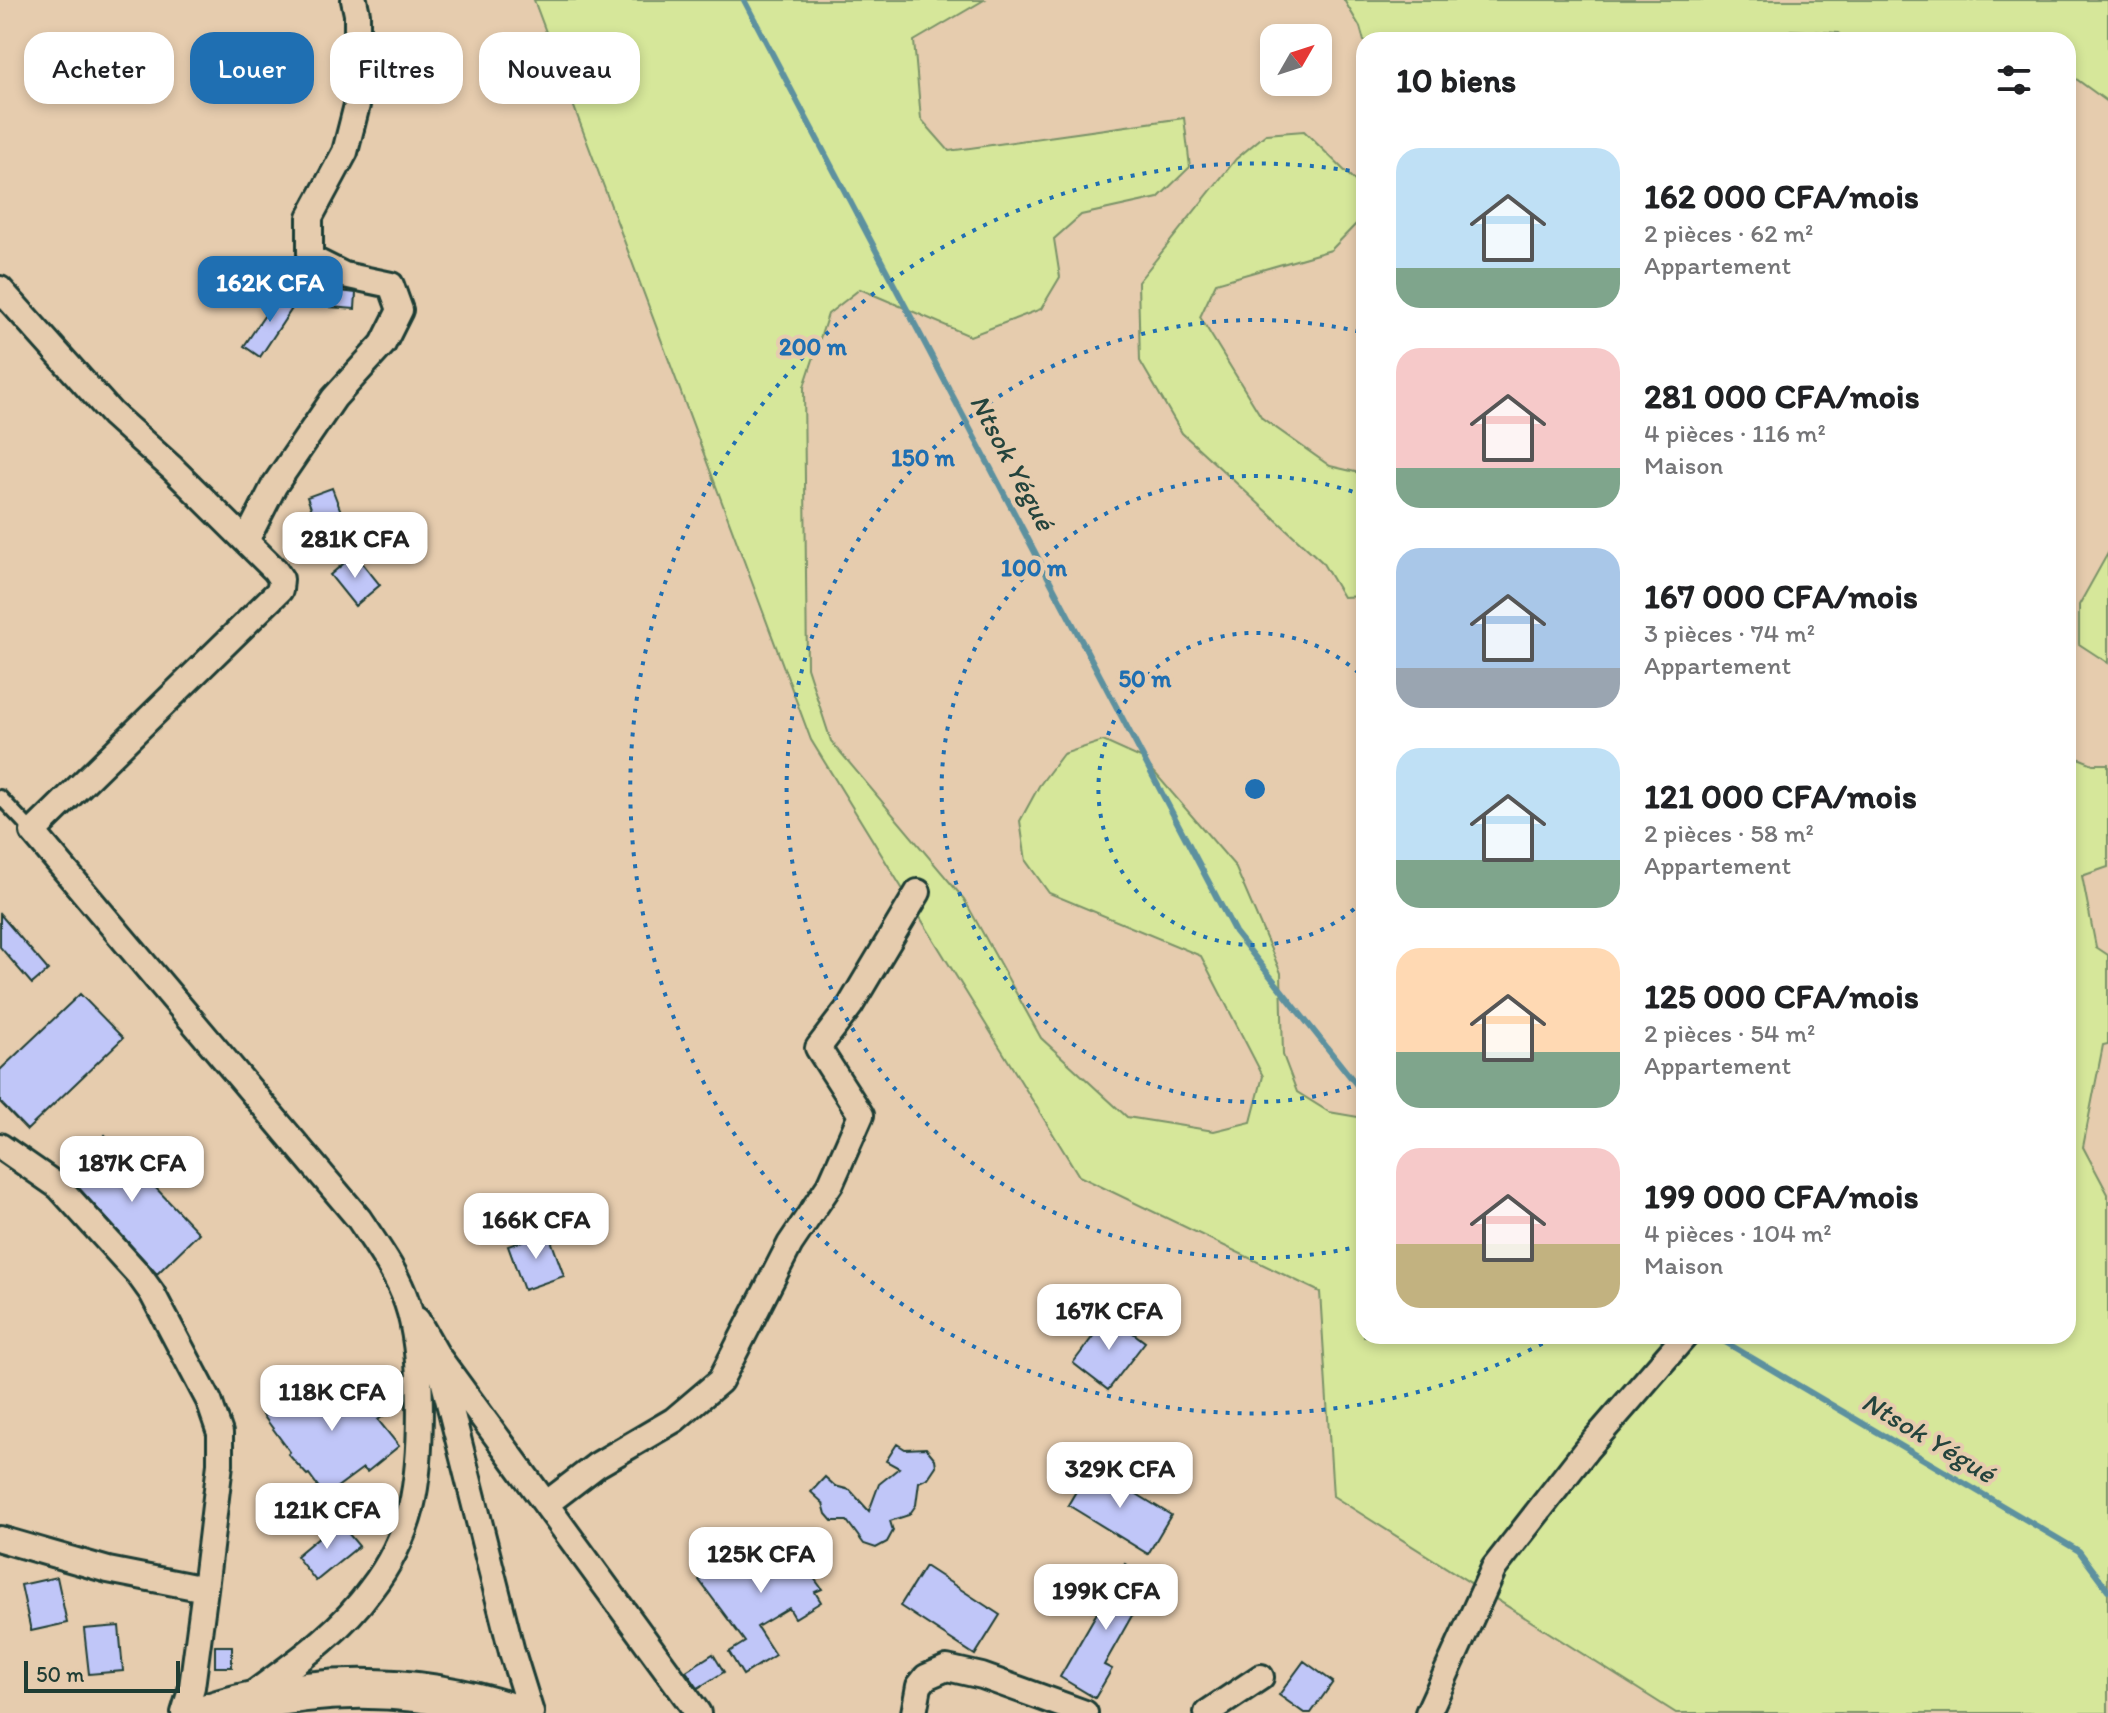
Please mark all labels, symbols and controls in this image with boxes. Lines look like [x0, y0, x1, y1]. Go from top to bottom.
north arrow [1260, 24, 1332, 96]
map controls [1260, 24, 1332, 96]
chip: Acheter [24, 32, 174, 104]
chip: Louer [190, 32, 314, 104]
chip: Filtres [330, 32, 463, 104]
chip: Nouveau [479, 32, 640, 104]
icon: filters [1992, 58, 2036, 102]
text: 10 biens [1396, 60, 1516, 101]
text: 162 000 CFA/mois [1644, 176, 1919, 217]
icon: home [1460, 180, 1556, 276]
text: 2 pièces · 62 m² [1644, 217, 1813, 249]
text: Appartement [1644, 249, 1791, 281]
pin: 162K CFA [187, 256, 353, 324]
text: 162K CFA [216, 266, 324, 298]
text: 200 m [779, 332, 848, 361]
text: 281 000 CFA/mois [1644, 376, 1920, 417]
icon: home [1460, 380, 1556, 476]
water label: Ntsok Yégué [963, 388, 1064, 537]
text: 4 pièces · 116 m² [1644, 417, 1826, 449]
text: 150 m [891, 443, 956, 472]
text: Maison [1644, 449, 1723, 481]
pin: 281K CFA [272, 512, 438, 580]
text: 281K CFA [300, 522, 410, 554]
text: 100 m [1001, 553, 1068, 582]
text: 167 000 CFA/mois [1644, 576, 1918, 617]
icon: home [1460, 580, 1556, 676]
text: 3 pièces · 74 m² [1644, 617, 1815, 649]
text: Appartement [1644, 649, 1791, 681]
text: 50 m [1119, 664, 1172, 693]
centre of rings [1241, 775, 1269, 803]
text: 121 000 CFA/mois [1644, 776, 1917, 817]
icon: home [1460, 780, 1556, 876]
text: 2 pièces · 58 m² [1644, 817, 1814, 849]
text: Appartement [1644, 849, 1791, 881]
text: 125 000 CFA/mois [1644, 976, 1919, 1017]
icon: home [1460, 980, 1556, 1076]
text: 2 pièces · 54 m² [1644, 1017, 1815, 1049]
text: Appartement [1644, 1049, 1791, 1081]
pin: 187K CFA [49, 1136, 215, 1204]
text: 187K CFA [78, 1146, 186, 1178]
text: 199 000 CFA/mois [1644, 1176, 1919, 1217]
icon: home [1460, 1180, 1556, 1276]
pin: 166K CFA [453, 1193, 619, 1261]
text: 166K CFA [482, 1203, 590, 1235]
text: 4 pièces · 104 m² [1644, 1217, 1832, 1249]
text: Maison [1644, 1249, 1723, 1281]
pin: 167K CFA [1026, 1284, 1192, 1352]
text: 167K CFA [1055, 1294, 1163, 1326]
pin: 118K CFA [249, 1365, 415, 1433]
text: 118K CFA [278, 1375, 386, 1407]
water label: Ntsok Yégué [1856, 1384, 2003, 1491]
pin: 329K CFA [1037, 1442, 1203, 1510]
text: 329K CFA [1065, 1452, 1175, 1484]
pin: 121K CFA [244, 1483, 410, 1551]
text: 121K CFA [274, 1493, 380, 1525]
pin: 125K CFA [678, 1527, 844, 1595]
text: 125K CFA [707, 1537, 815, 1569]
pin: 199K CFA [1023, 1564, 1189, 1632]
text: 199K CFA [1052, 1574, 1160, 1606]
scale bar [24, 1657, 180, 1693]
text: 50 m [36, 1661, 85, 1688]

